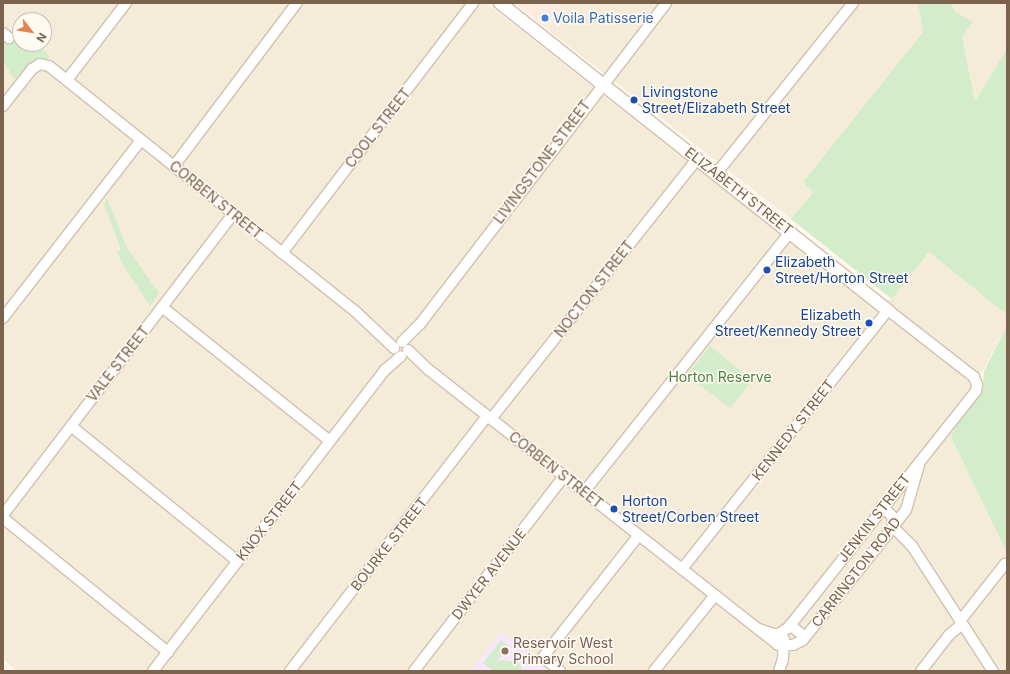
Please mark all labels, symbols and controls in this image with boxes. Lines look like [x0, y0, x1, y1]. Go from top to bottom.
place label: Voila Patisserie [553, 10, 654, 26]
north arrow [12, 12, 52, 52]
marker: Voila Patisserie [540, 13, 550, 23]
text: N [33, 30, 50, 45]
place label: Livingstone Street/Elizabeth Street [642, 84, 790, 116]
street label: COOL STREET [342, 85, 414, 171]
marker: Livingstone Street/Elizabeth Street [629, 95, 639, 105]
street label: LIVINGSTONE STREET [490, 97, 594, 227]
street label: ELIZABETH STREET [682, 144, 796, 238]
street label: CORBEN STREET [166, 157, 266, 243]
street label: NOCTON STREET [551, 237, 637, 341]
place label: Elizabeth Street/Horton Street [775, 254, 908, 286]
marker: Elizabeth Street/Horton Street [762, 265, 772, 275]
place label: Elizabeth Street/Kennedy Street [715, 307, 861, 340]
marker: Elizabeth Street/Kennedy Street [864, 318, 874, 328]
street label: VALE STREET [83, 323, 153, 405]
park label: Horton Reserve [668, 369, 772, 385]
street label: KENNEDY STREET [748, 376, 838, 484]
street label: CORBEN STREET [506, 428, 606, 512]
street label: JENKIN STREET [834, 470, 914, 566]
street label: KNOX STREET [233, 478, 305, 564]
place label: Horton Street/Corben Street [622, 493, 759, 526]
street label: BOURKE STREET [347, 494, 431, 594]
marker: Horton Street/Corben Street [609, 504, 619, 514]
street label: CARRINGTON ROAD [808, 514, 904, 630]
street label: DWYER AVENUE [448, 525, 530, 623]
place label: Reservoir West Primary School [513, 635, 614, 668]
marker: Reservoir West Primary School [500, 646, 510, 656]

